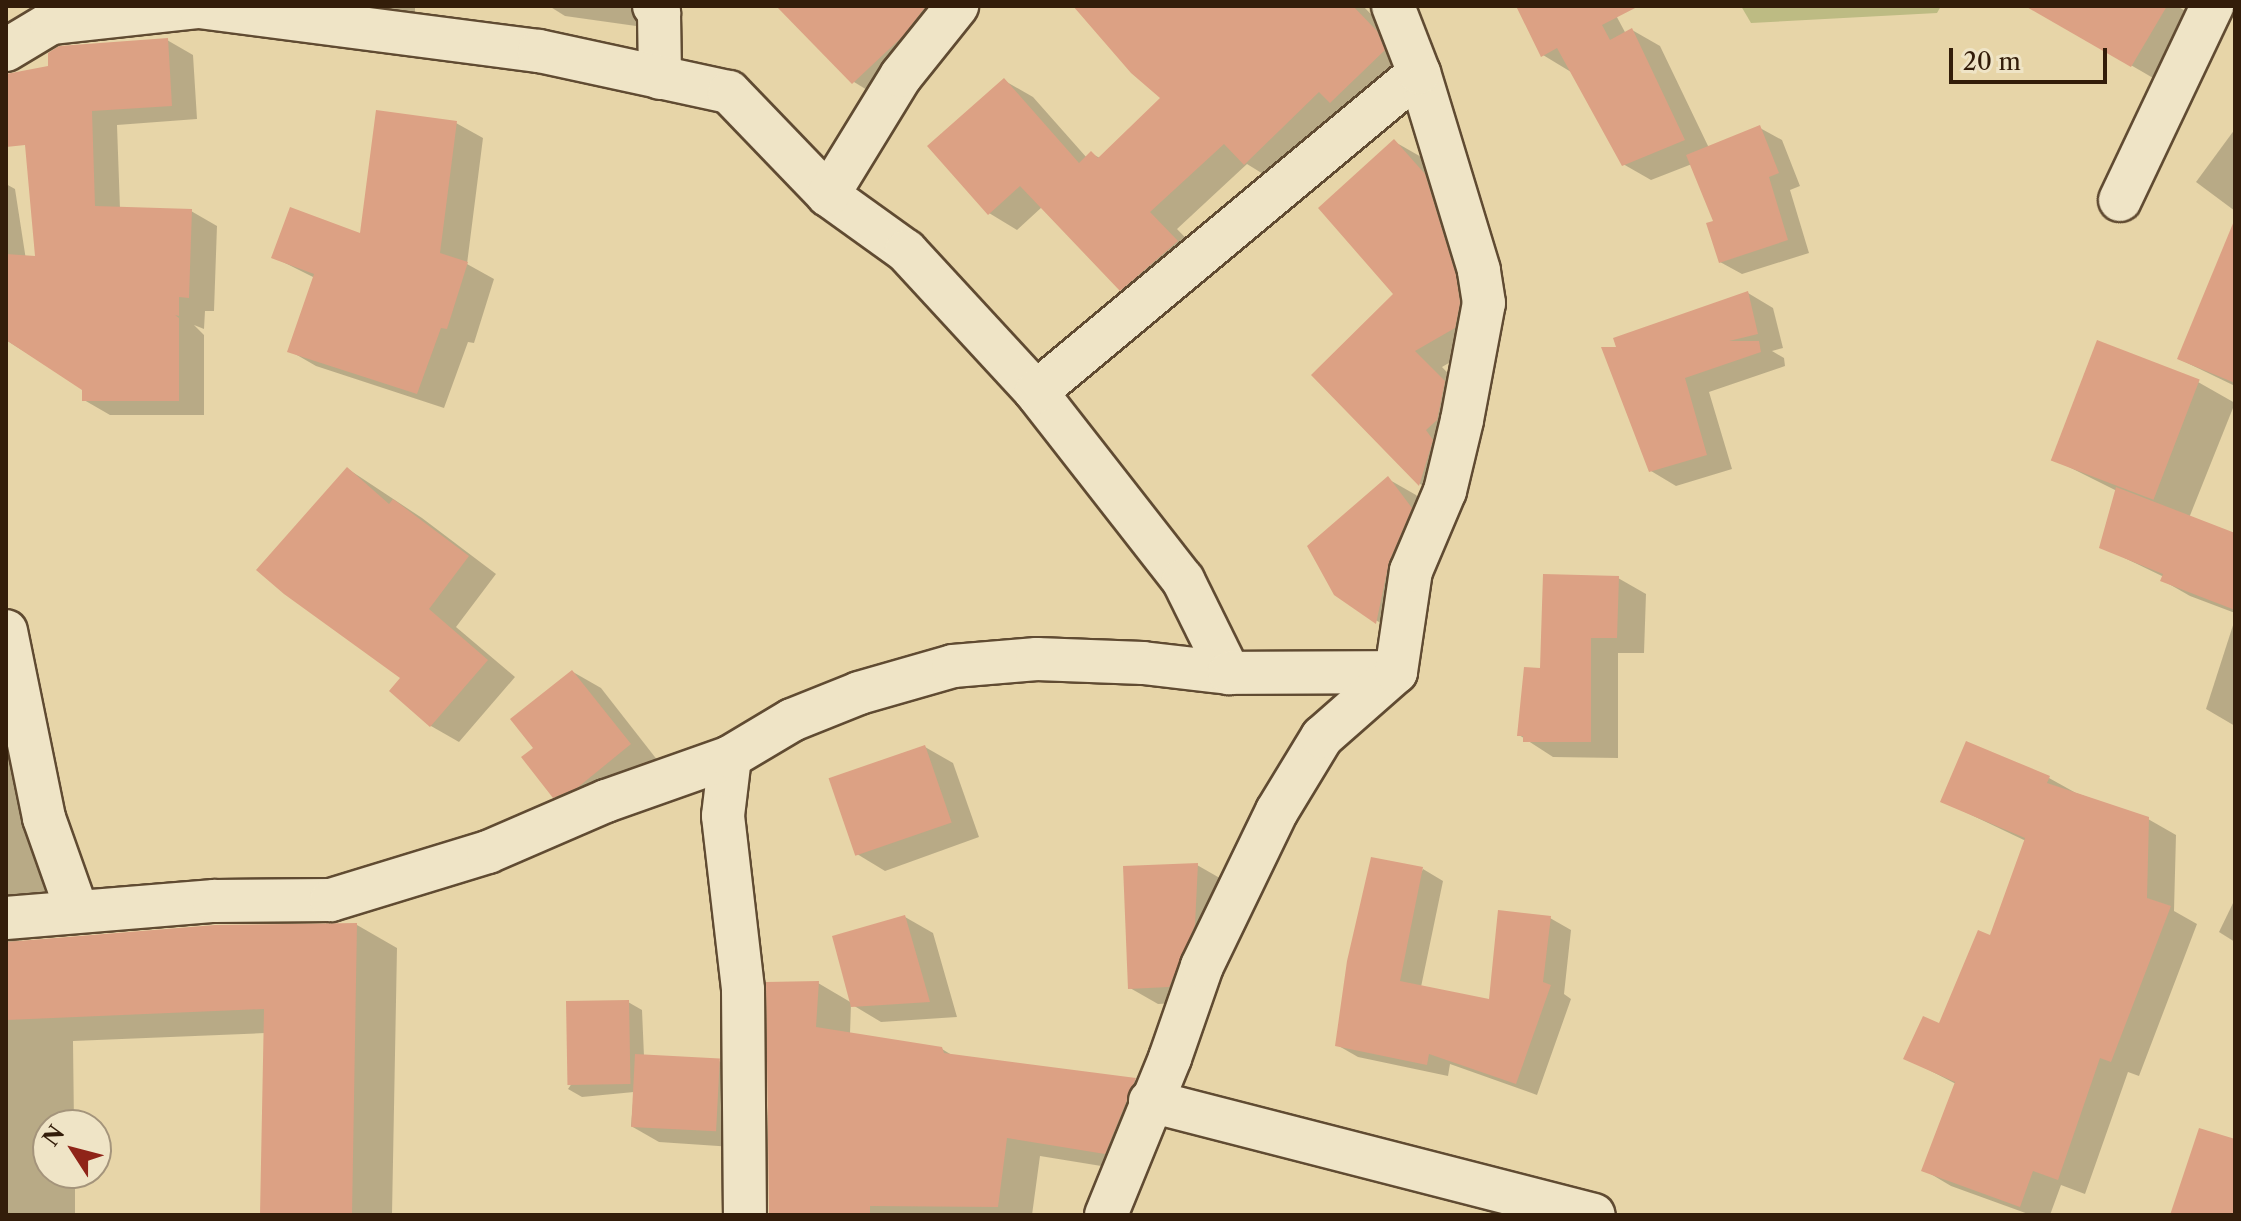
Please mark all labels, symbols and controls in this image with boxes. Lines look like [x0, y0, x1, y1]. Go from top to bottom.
scale bar [1953, 32, 2111, 82]
text: 20 m [1963, 47, 2021, 76]
north arrow [32, 1109, 112, 1189]
text: N [37, 1120, 70, 1151]

